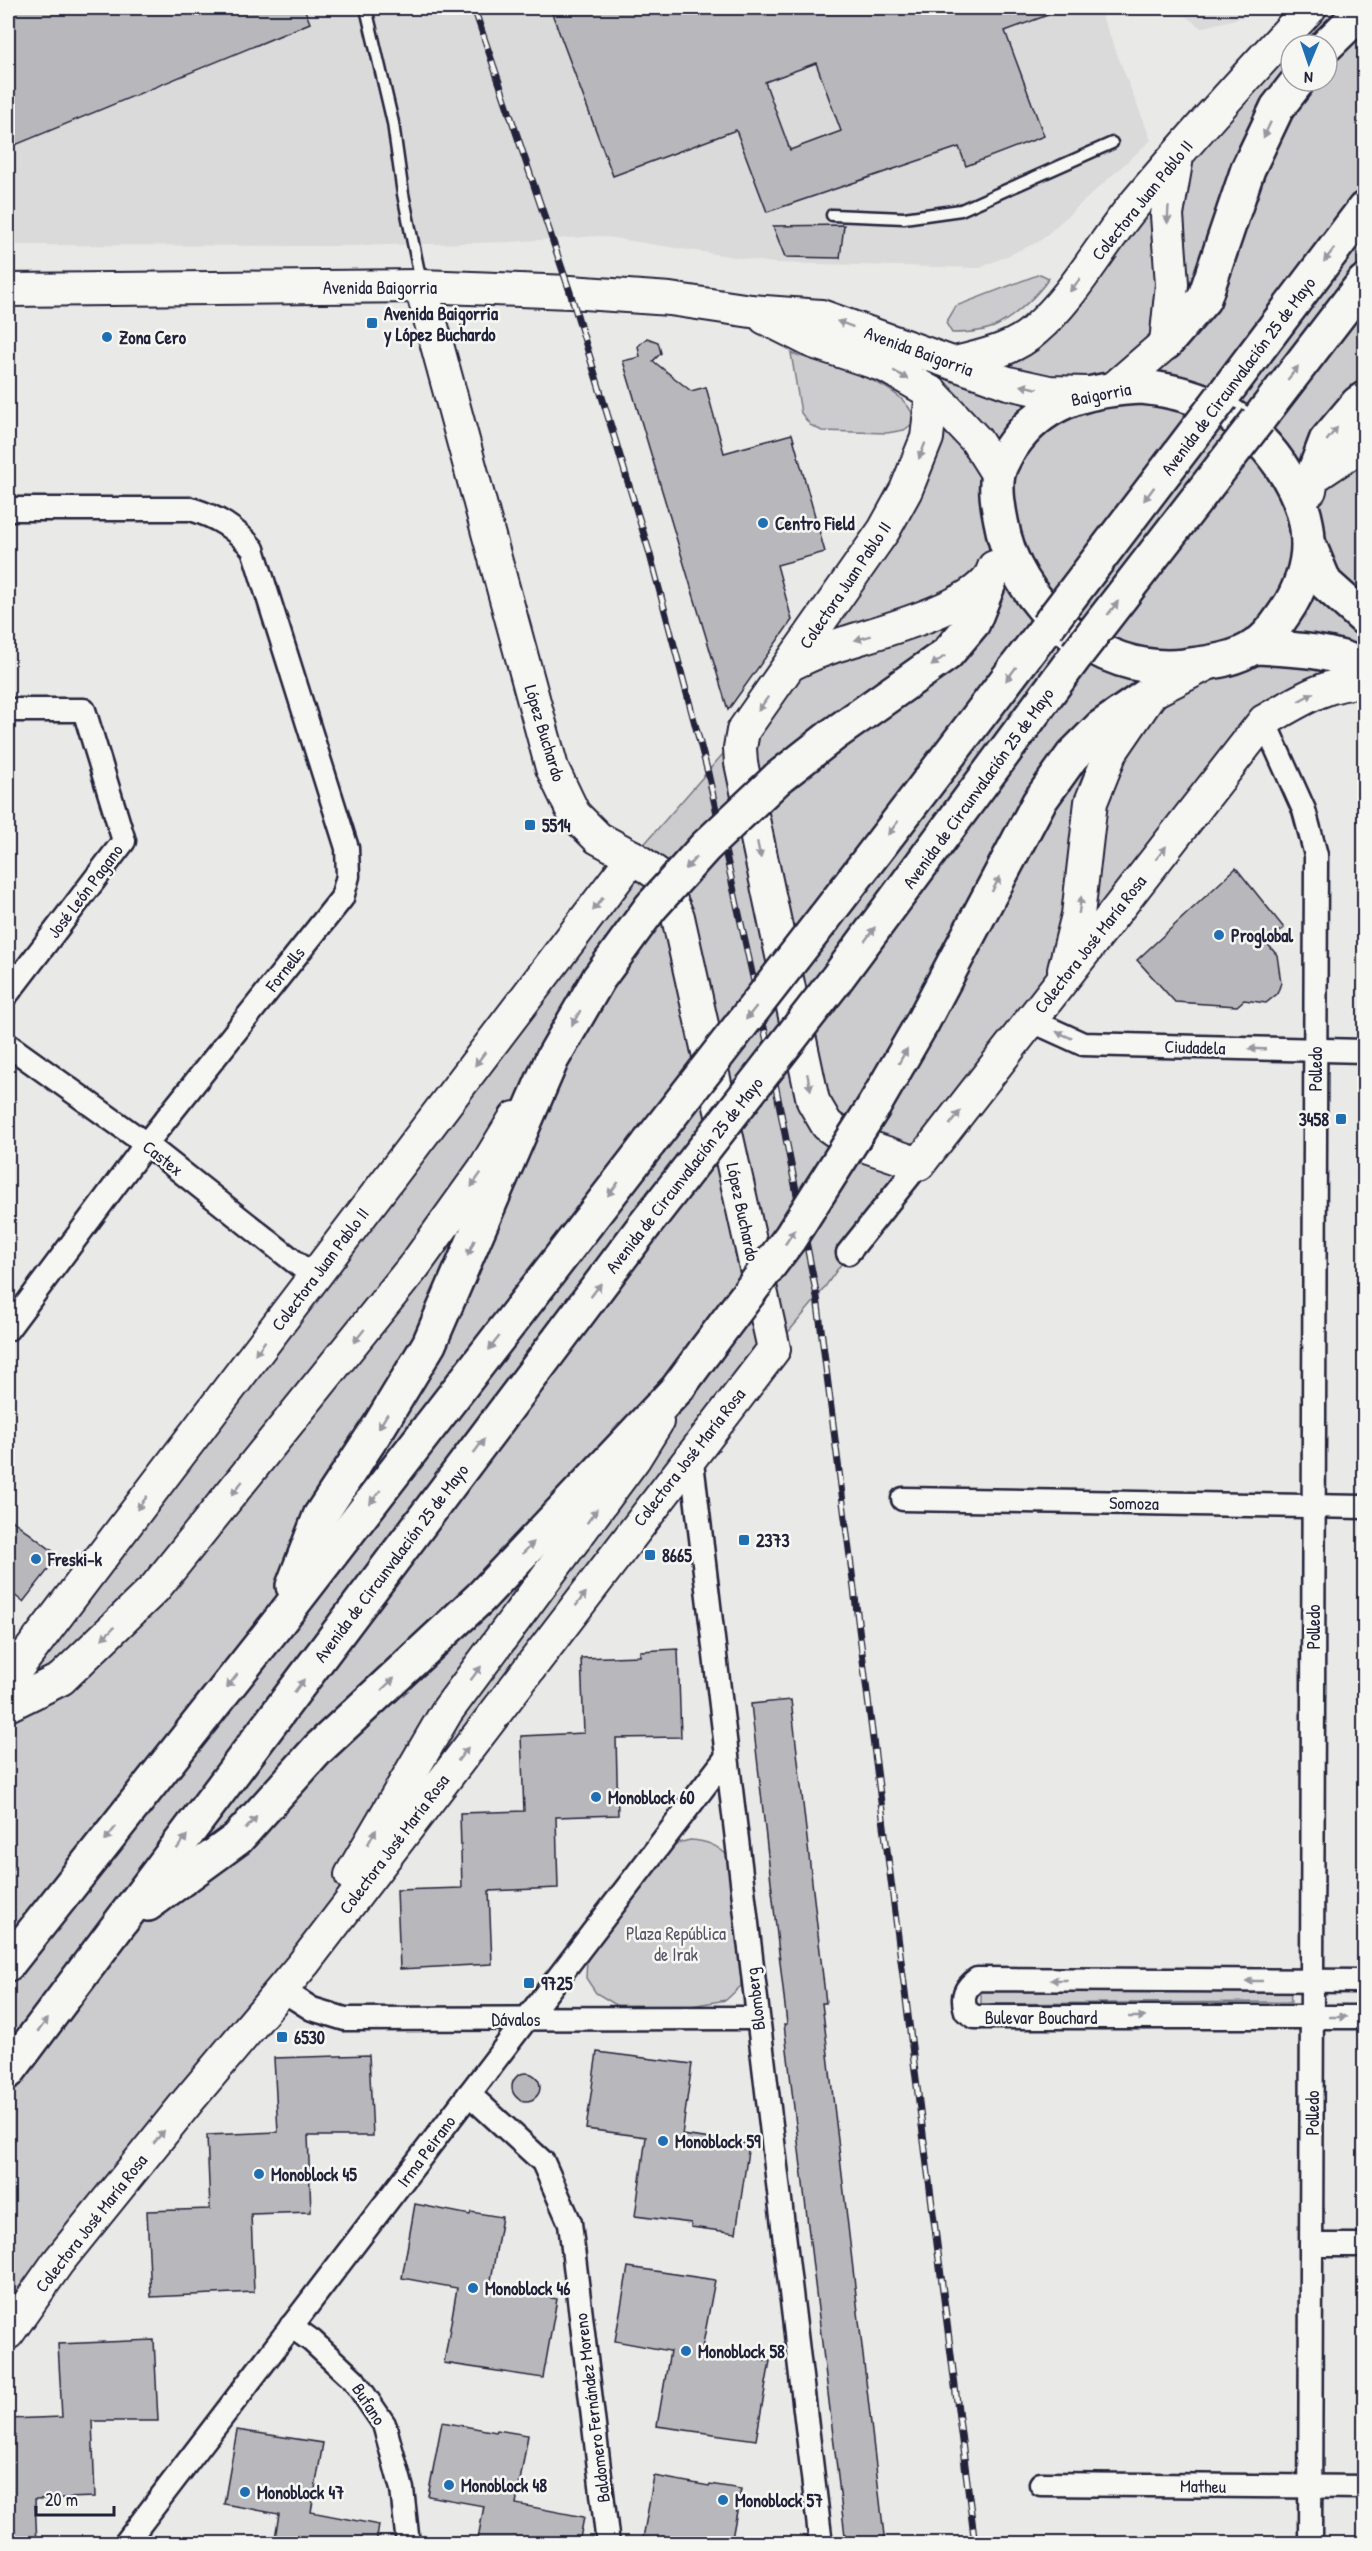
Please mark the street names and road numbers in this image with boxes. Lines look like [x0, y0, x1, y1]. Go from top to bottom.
street label: Colectora Juan Pablo II [1086, 134, 1198, 266]
street label: Avenida de Circunvalación 25 de Mayo [1155, 272, 1321, 480]
street label: Avenida Baigorria [323, 275, 437, 300]
street label: Avenida Baigorria [861, 320, 977, 382]
street label: Baigorria [1069, 376, 1133, 412]
street label: Colectora Juan Pablo II [793, 516, 897, 654]
street label: López Buchardo [518, 682, 572, 784]
street label: Avenida de Circunvalación 25 de Mayo [897, 682, 1059, 894]
street label: José León Pagano [41, 839, 129, 943]
street label: Colectora José María Rosa [1028, 870, 1152, 1018]
street label: Fornells [259, 941, 311, 998]
street label: Ciudadela [1164, 1033, 1226, 1061]
street label: Polledo [1303, 1046, 1328, 1092]
street label: Avenida de Circunvalación 25 de Mayo [599, 1072, 769, 1278]
street label: Castex [137, 1134, 189, 1182]
street label: López Buchardo [720, 1161, 766, 1263]
street label: Colectora Juan Pablo II [265, 1202, 375, 1336]
street label: Colectora José María Rosa [627, 1383, 751, 1531]
street label: Avenida de Circunvalación 25 de Mayo [308, 1459, 474, 1667]
street label: Somoza [1109, 1490, 1159, 1516]
street label: Polledo [1301, 1604, 1326, 1650]
street label: Colectora José María Rosa [333, 1769, 455, 1919]
street label: Blomberg [739, 1966, 771, 2032]
street label: Bulevar Bouchard [985, 2005, 1097, 2030]
street label: Dávalos [492, 2007, 540, 2032]
street label: Polledo [1300, 2090, 1325, 2136]
street label: Irma Peirano [391, 2110, 461, 2192]
street label: Colectora José María Rosa [29, 2149, 153, 2297]
street label: Baldomero Fernández Moreno [568, 2312, 616, 2504]
street label: Bufano [346, 2378, 392, 2430]
street label: Matheu [1180, 2473, 1226, 2499]

